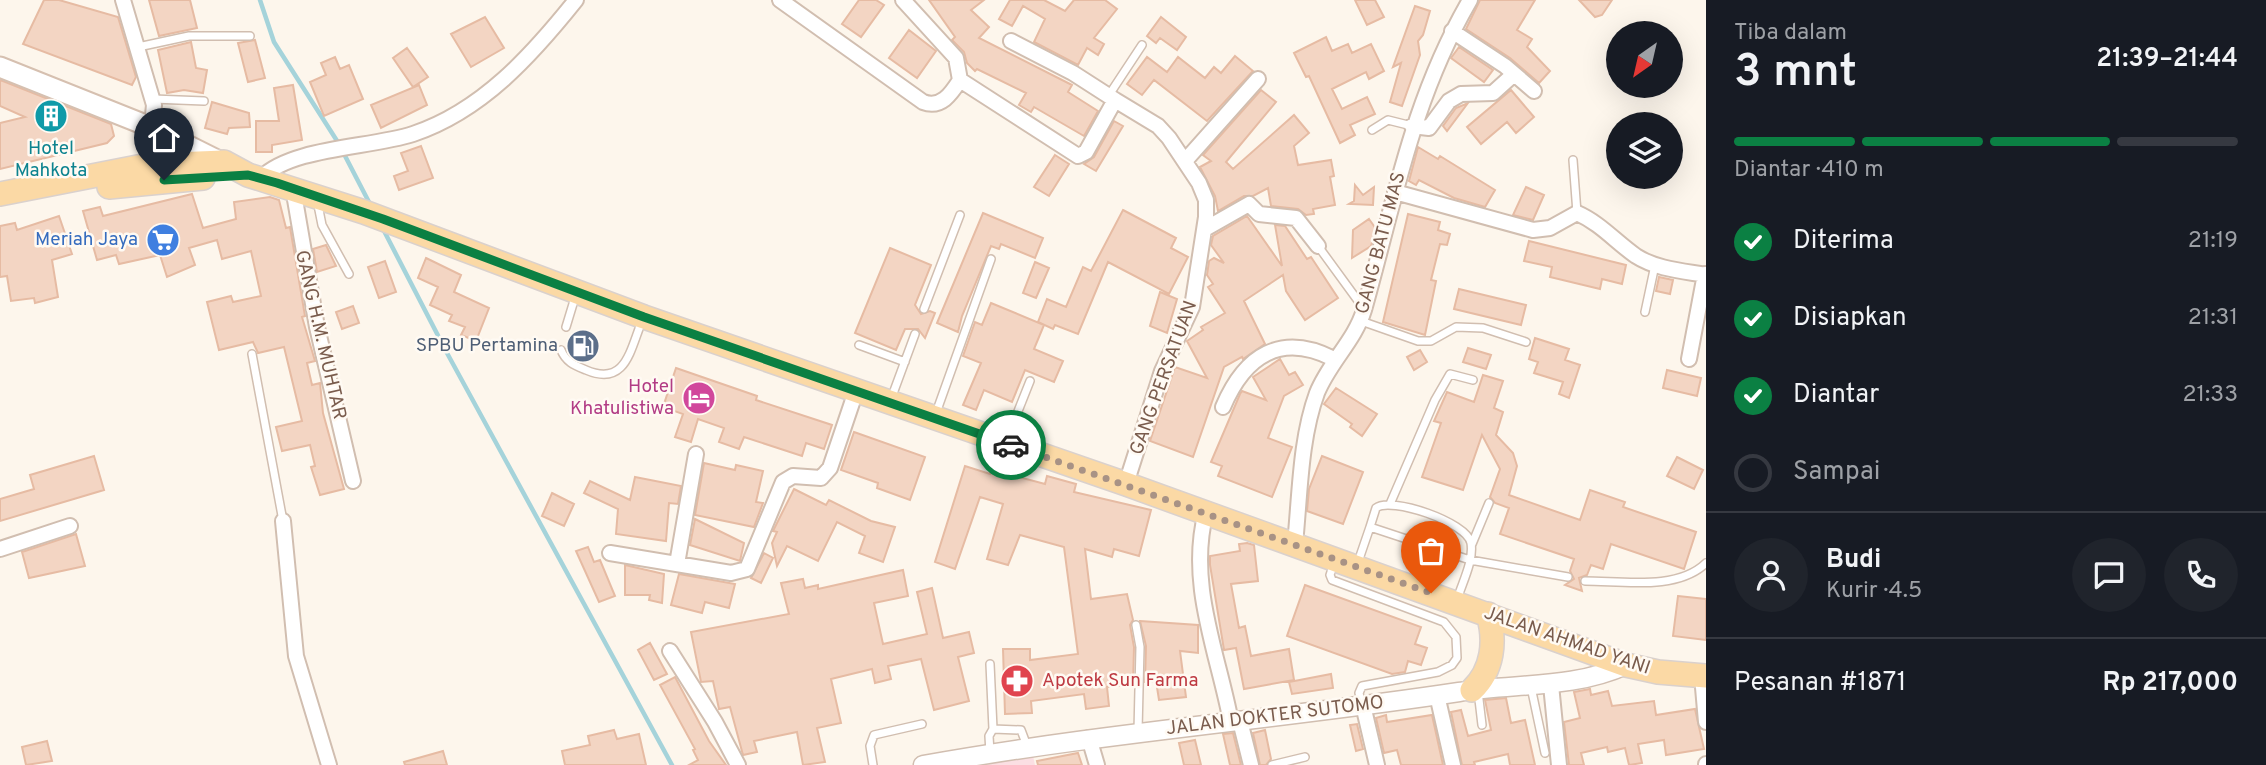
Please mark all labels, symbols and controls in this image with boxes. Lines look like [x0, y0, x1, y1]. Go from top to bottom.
text: Tiba dalam [1734, 19, 1847, 48]
north arrow [1606, 21, 1684, 98]
map controls [1606, 21, 1683, 189]
text: 21:39–21:44 [2096, 43, 2238, 76]
text: 3 mnt [1734, 44, 1857, 103]
building icon: Hotel Mahkota [32, 97, 70, 135]
pin [134, 108, 194, 180]
button: layers [1606, 112, 1683, 189]
icon: home [145, 119, 183, 157]
place label: Hotel Mahkota [15, 137, 87, 183]
text: Diantar · 410 m [1734, 156, 1884, 185]
street label: GANG BATU MAS [1350, 169, 1412, 317]
supermarket icon: Meriah Jaya [144, 221, 182, 259]
icon: check [1734, 223, 1772, 261]
text: Diterima [1793, 225, 1894, 258]
text: 21:19 [2188, 227, 2238, 256]
place label: Meriah Jaya [35, 228, 138, 252]
street label: GANG H.M. MUHTAR [289, 248, 351, 422]
street label: GANG PERSATUAN [1125, 297, 1203, 459]
icon: check [1734, 300, 1772, 338]
text: Disiapkan [1793, 302, 1907, 335]
text: 21:31 [2188, 304, 2238, 333]
fuel station icon: SPBU Pertamina [564, 327, 602, 365]
place label: SPBU Pertamina [416, 334, 558, 358]
place label: Hotel Khatulistiwa [570, 375, 674, 421]
icon: check [1734, 377, 1772, 415]
hotel icon: Hotel Khatulistiwa [680, 379, 718, 417]
text: Diantar [1793, 379, 1879, 412]
text: 21:33 [2182, 381, 2238, 410]
courier [976, 410, 1046, 480]
icon: car [992, 426, 1030, 464]
text: Sampai [1793, 456, 1880, 489]
pin [1401, 521, 1461, 593]
icon: bag [1412, 532, 1450, 570]
button: person [1734, 538, 1808, 612]
button: chat [2072, 538, 2146, 612]
button: phone [2164, 538, 2238, 612]
text: Budi [1826, 544, 1881, 577]
text: Kurir · 4.5 [1826, 577, 1922, 606]
street label: JALAN AHMAD YANI [1481, 601, 1653, 681]
pharmacy icon: Apotek Sun Farma [998, 662, 1036, 700]
text: Pesanan #1871 [1734, 667, 1906, 700]
text: Rp 217,000 [2103, 667, 2238, 700]
place label: Apotek Sun Farma [1042, 669, 1198, 693]
street label: JALAN DOKTER SUTOMO [1165, 691, 1385, 741]

